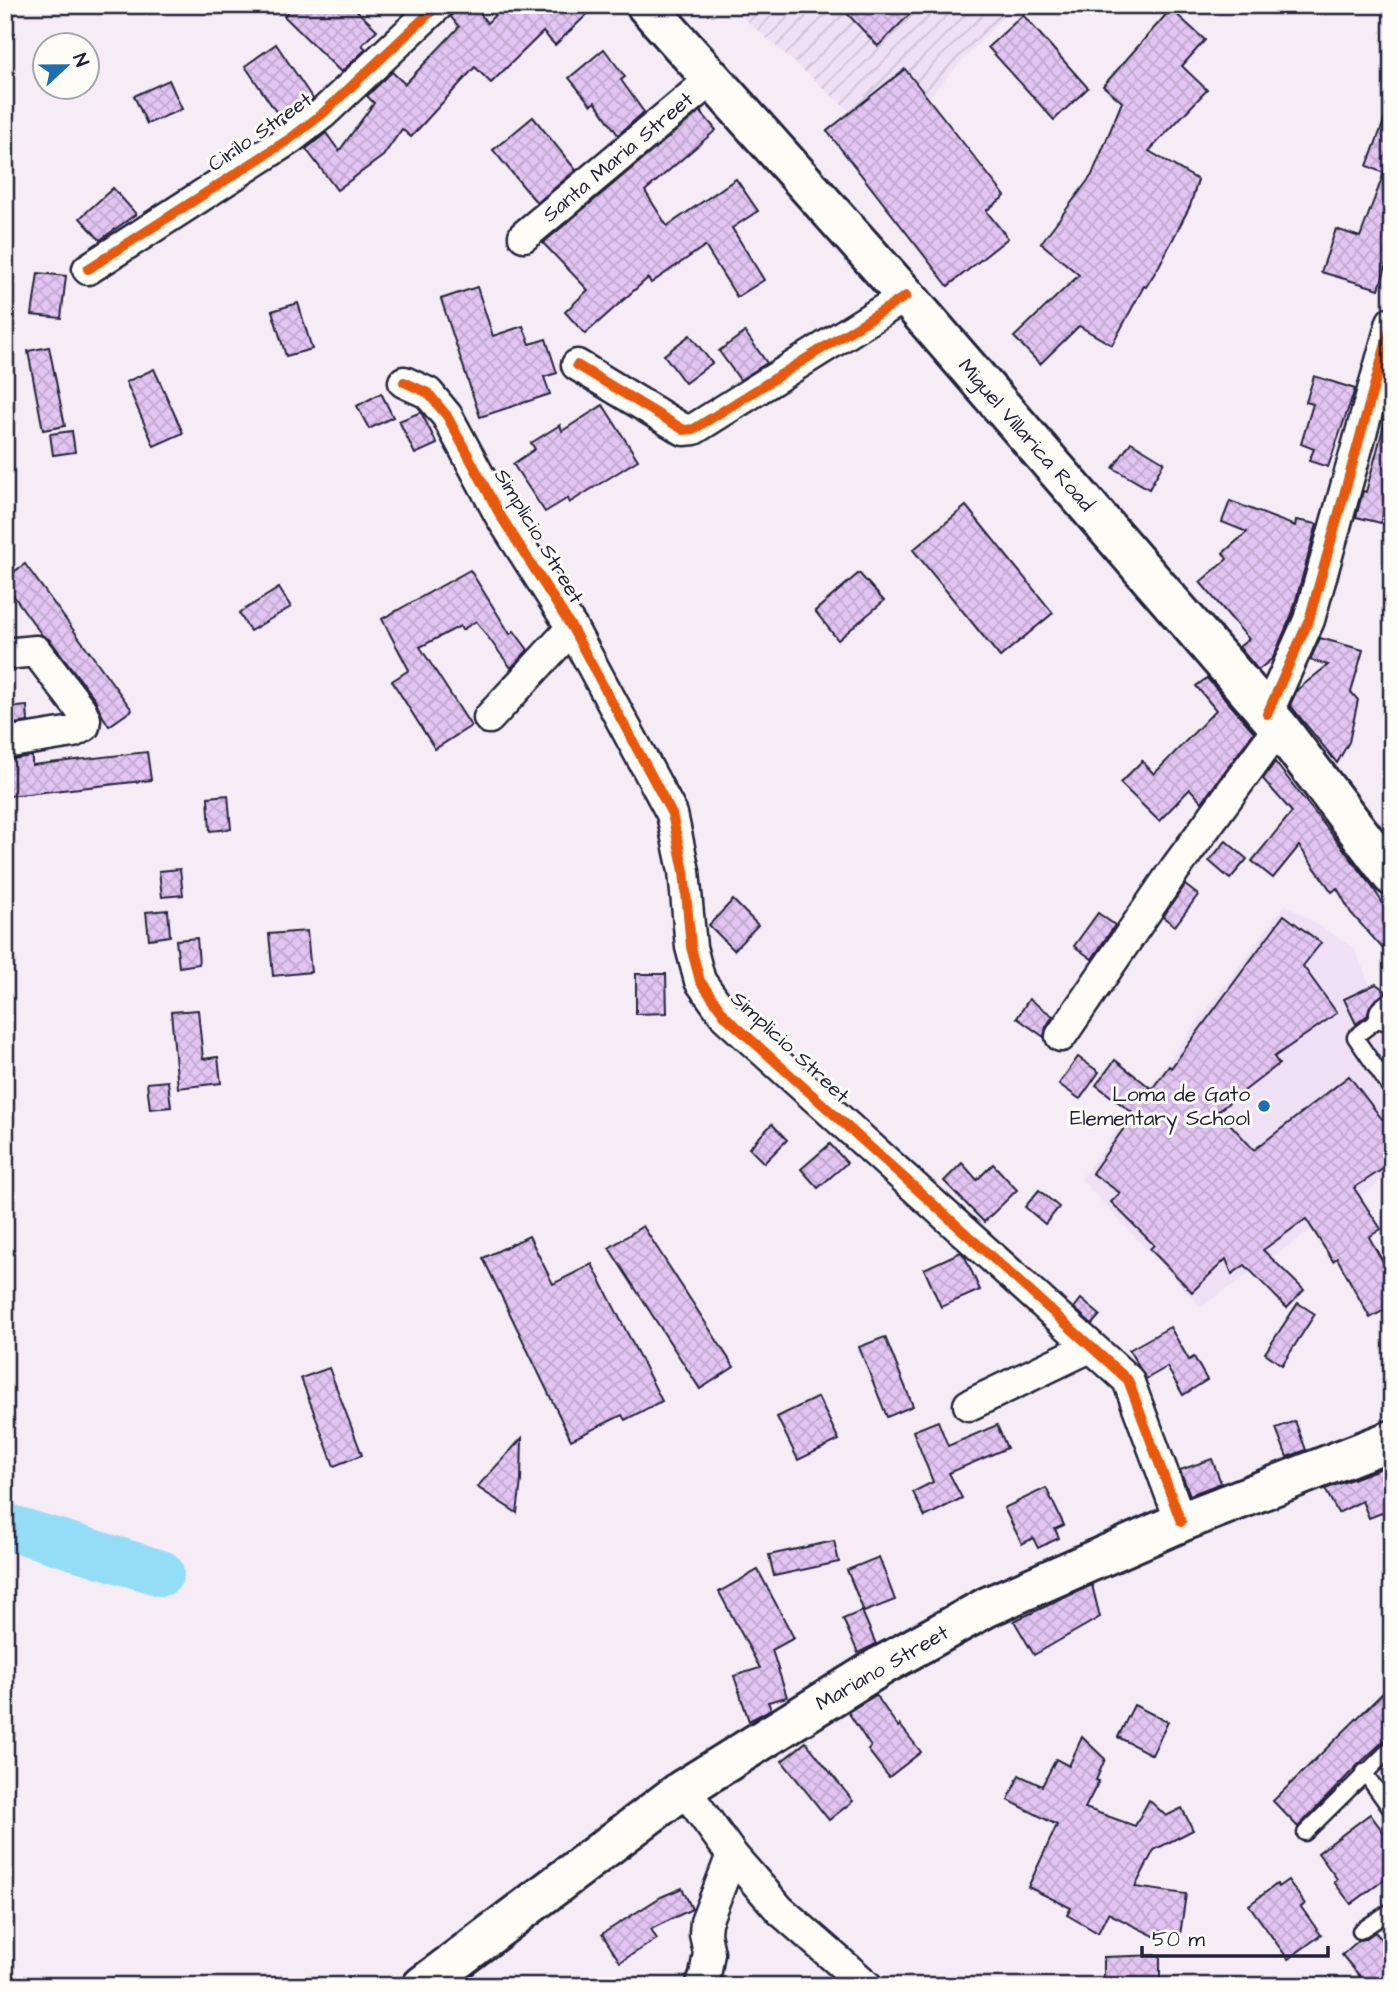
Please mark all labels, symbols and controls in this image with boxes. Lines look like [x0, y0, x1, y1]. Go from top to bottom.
north arrow [32, 32, 102, 102]
text: N [66, 50, 95, 71]
street label: Cirilo Street [202, 85, 318, 179]
street label: Santa Maria Street [536, 85, 700, 229]
street label: Miguel Villarica Road [950, 352, 1101, 519]
street label: Simplicio Street [486, 463, 591, 610]
street label: Simplicio Street [724, 984, 856, 1111]
place label: Loma de Gato Elementary School [1070, 1080, 1250, 1135]
marker: Loma de Gato Elementary School [1256, 1098, 1272, 1114]
street label: Mariano Street [810, 1618, 954, 1718]
scale bar [1142, 1914, 1327, 1958]
text: 50 m [1152, 1925, 1206, 1954]

